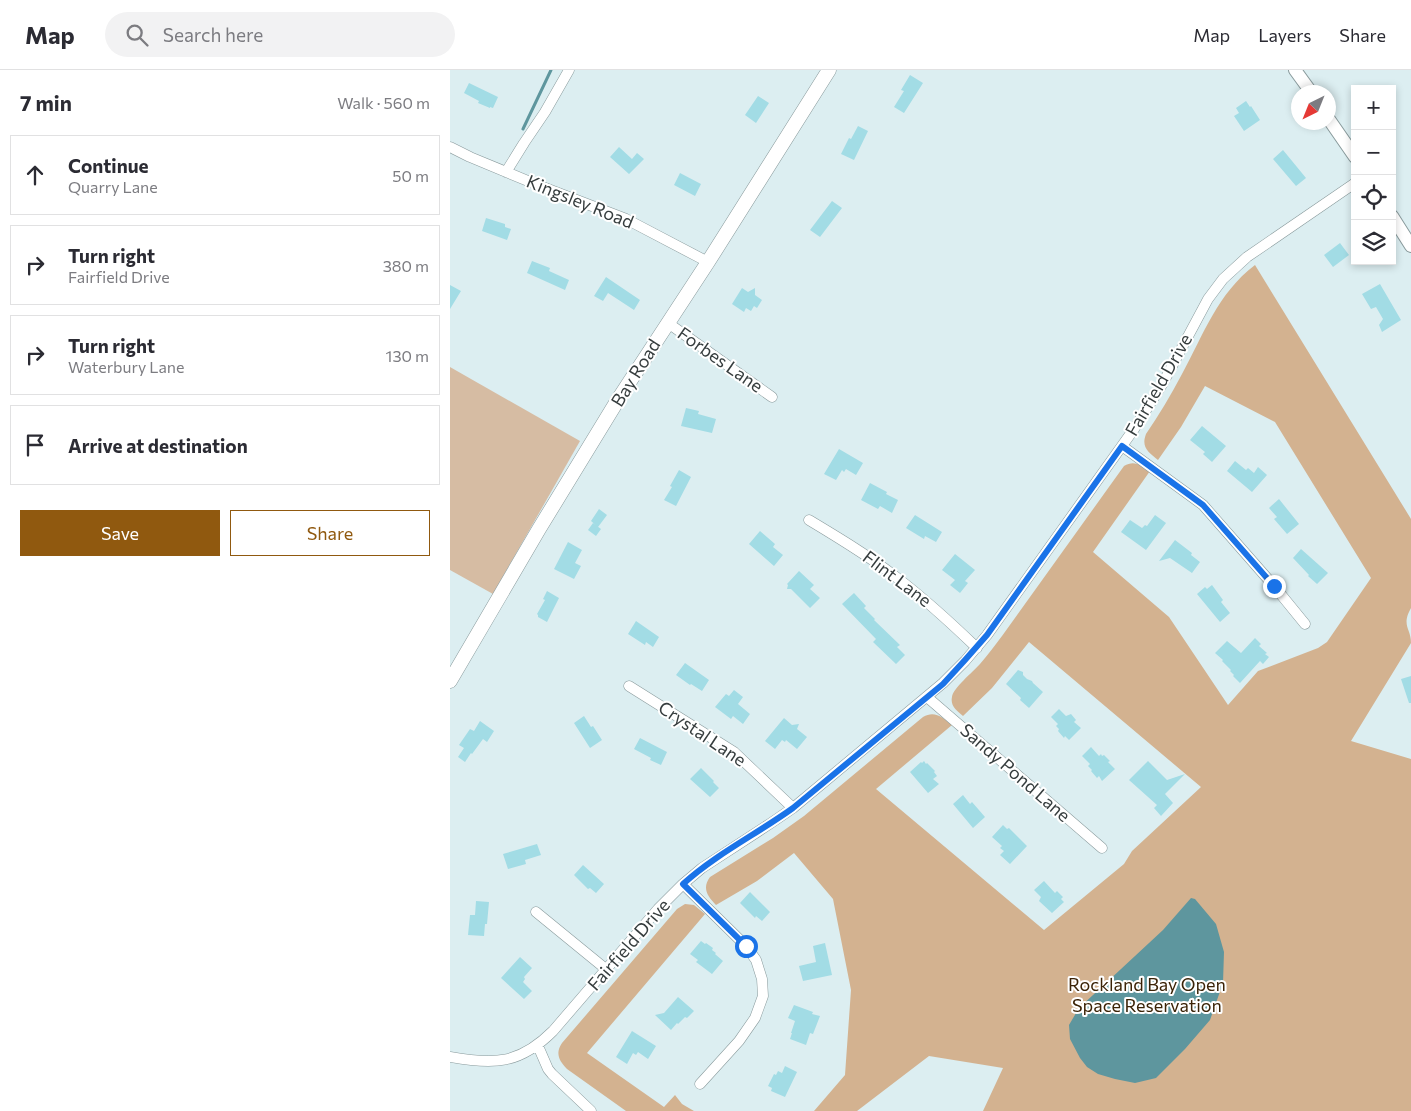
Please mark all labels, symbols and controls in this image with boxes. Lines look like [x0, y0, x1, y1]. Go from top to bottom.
search box [105, 12, 455, 57]
text: Map [25, 20, 75, 49]
icon: search [123, 21, 151, 49]
text: Search here [163, 23, 263, 46]
text: Map [1193, 24, 1230, 46]
text: Layers [1258, 24, 1311, 46]
text: Share [1339, 24, 1386, 46]
north arrow [1291, 85, 1336, 130]
map controls [1351, 85, 1396, 265]
button: + [1351, 85, 1396, 130]
text: 7 min [20, 90, 72, 115]
text: Walk · 560 m [337, 93, 430, 112]
button: − [1351, 130, 1396, 175]
text: Continue [68, 154, 148, 177]
icon: ahead [21, 161, 49, 189]
text: 50 m [392, 166, 429, 185]
street label: Kingsley Road [524, 170, 637, 233]
button: locate [1351, 175, 1396, 220]
text: Quarry Lane [68, 177, 158, 196]
button: layers [1351, 220, 1396, 265]
text: Turn right [68, 244, 155, 267]
icon: right [21, 251, 49, 279]
text: 380 m [383, 256, 429, 275]
text: Fairfield Drive [68, 267, 170, 286]
street label: Forbes Lane [674, 322, 768, 397]
street label: Fairfield Drive [1120, 329, 1196, 440]
text: Turn right [68, 334, 155, 357]
street label: Bay Road [606, 335, 665, 410]
icon: right [21, 341, 49, 369]
text: 130 m [386, 346, 429, 365]
text: Waterbury Lane [68, 357, 184, 376]
icon: arrive [21, 431, 49, 459]
text: Arrive at destination [68, 434, 248, 457]
button: Save [20, 510, 220, 556]
button: Share [230, 510, 430, 556]
street label: Flint Lane [859, 545, 936, 611]
route end [1263, 575, 1286, 598]
street label: Crystal Lane [654, 696, 751, 771]
street label: Sandy Pond Lane [956, 718, 1075, 826]
street label: Fairfield Drive [582, 894, 674, 995]
route start [735, 935, 758, 958]
park label: Rockland Bay Open Space Reservation [1068, 973, 1226, 1016]

